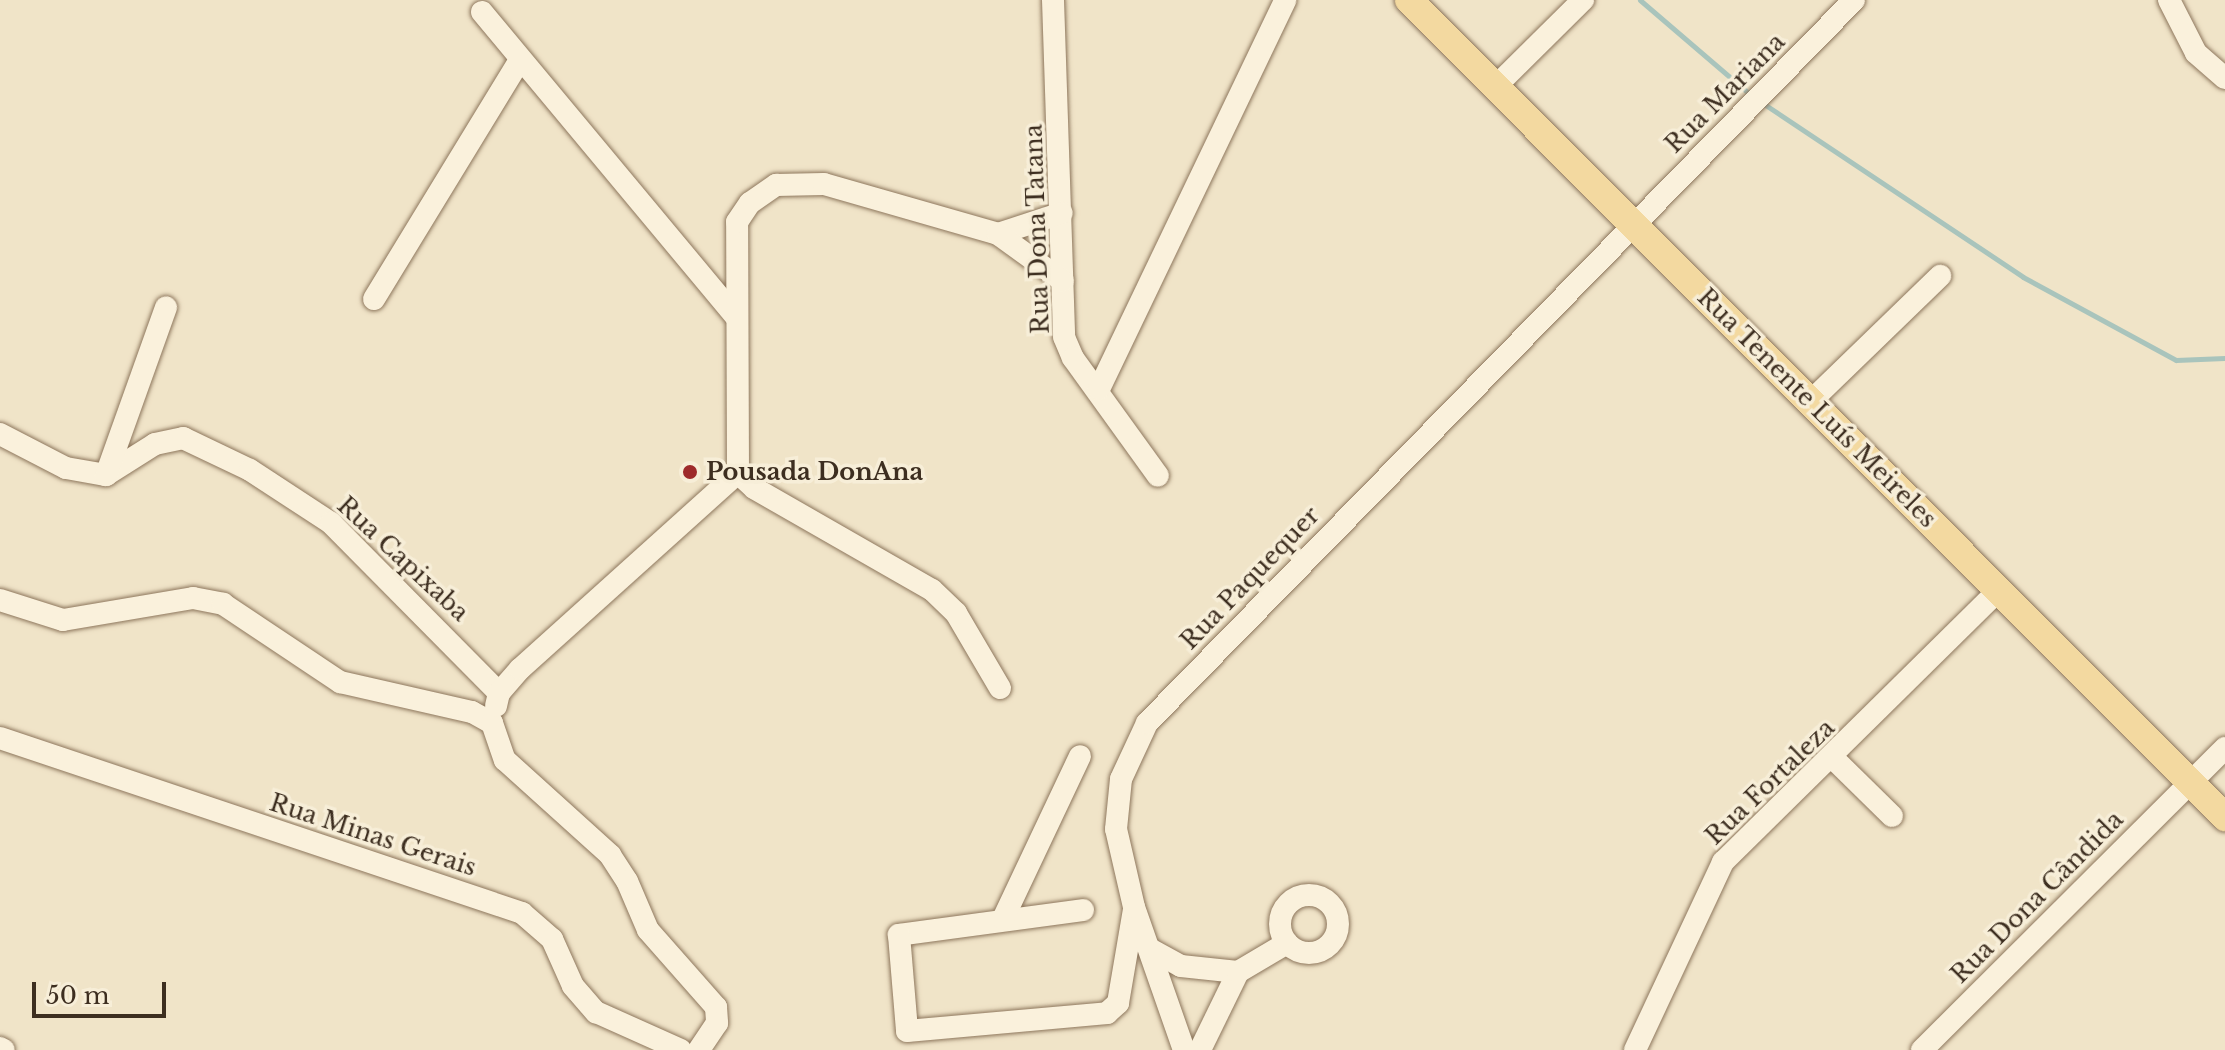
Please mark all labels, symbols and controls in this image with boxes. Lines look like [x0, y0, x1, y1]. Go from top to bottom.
street label: Rua Mariana [1659, 27, 1791, 159]
street label: Rua Dona Tatana [1019, 123, 1055, 335]
street label: Rua Tenente Luís Meireles [1691, 282, 1943, 534]
place label: Pousada DonAna [706, 458, 923, 486]
marker: Pousada DonAna [681, 463, 699, 481]
street label: Rua Capixaba [331, 491, 475, 627]
street label: Rua Paquequer [1175, 501, 1325, 655]
street label: Rua Fortaleza [1700, 713, 1840, 851]
street label: Rua Minas Gerais [266, 788, 480, 882]
street label: Rua Dona Cândida [1945, 805, 2129, 989]
scale bar [36, 966, 170, 1016]
text: 50 m [46, 981, 109, 1010]

